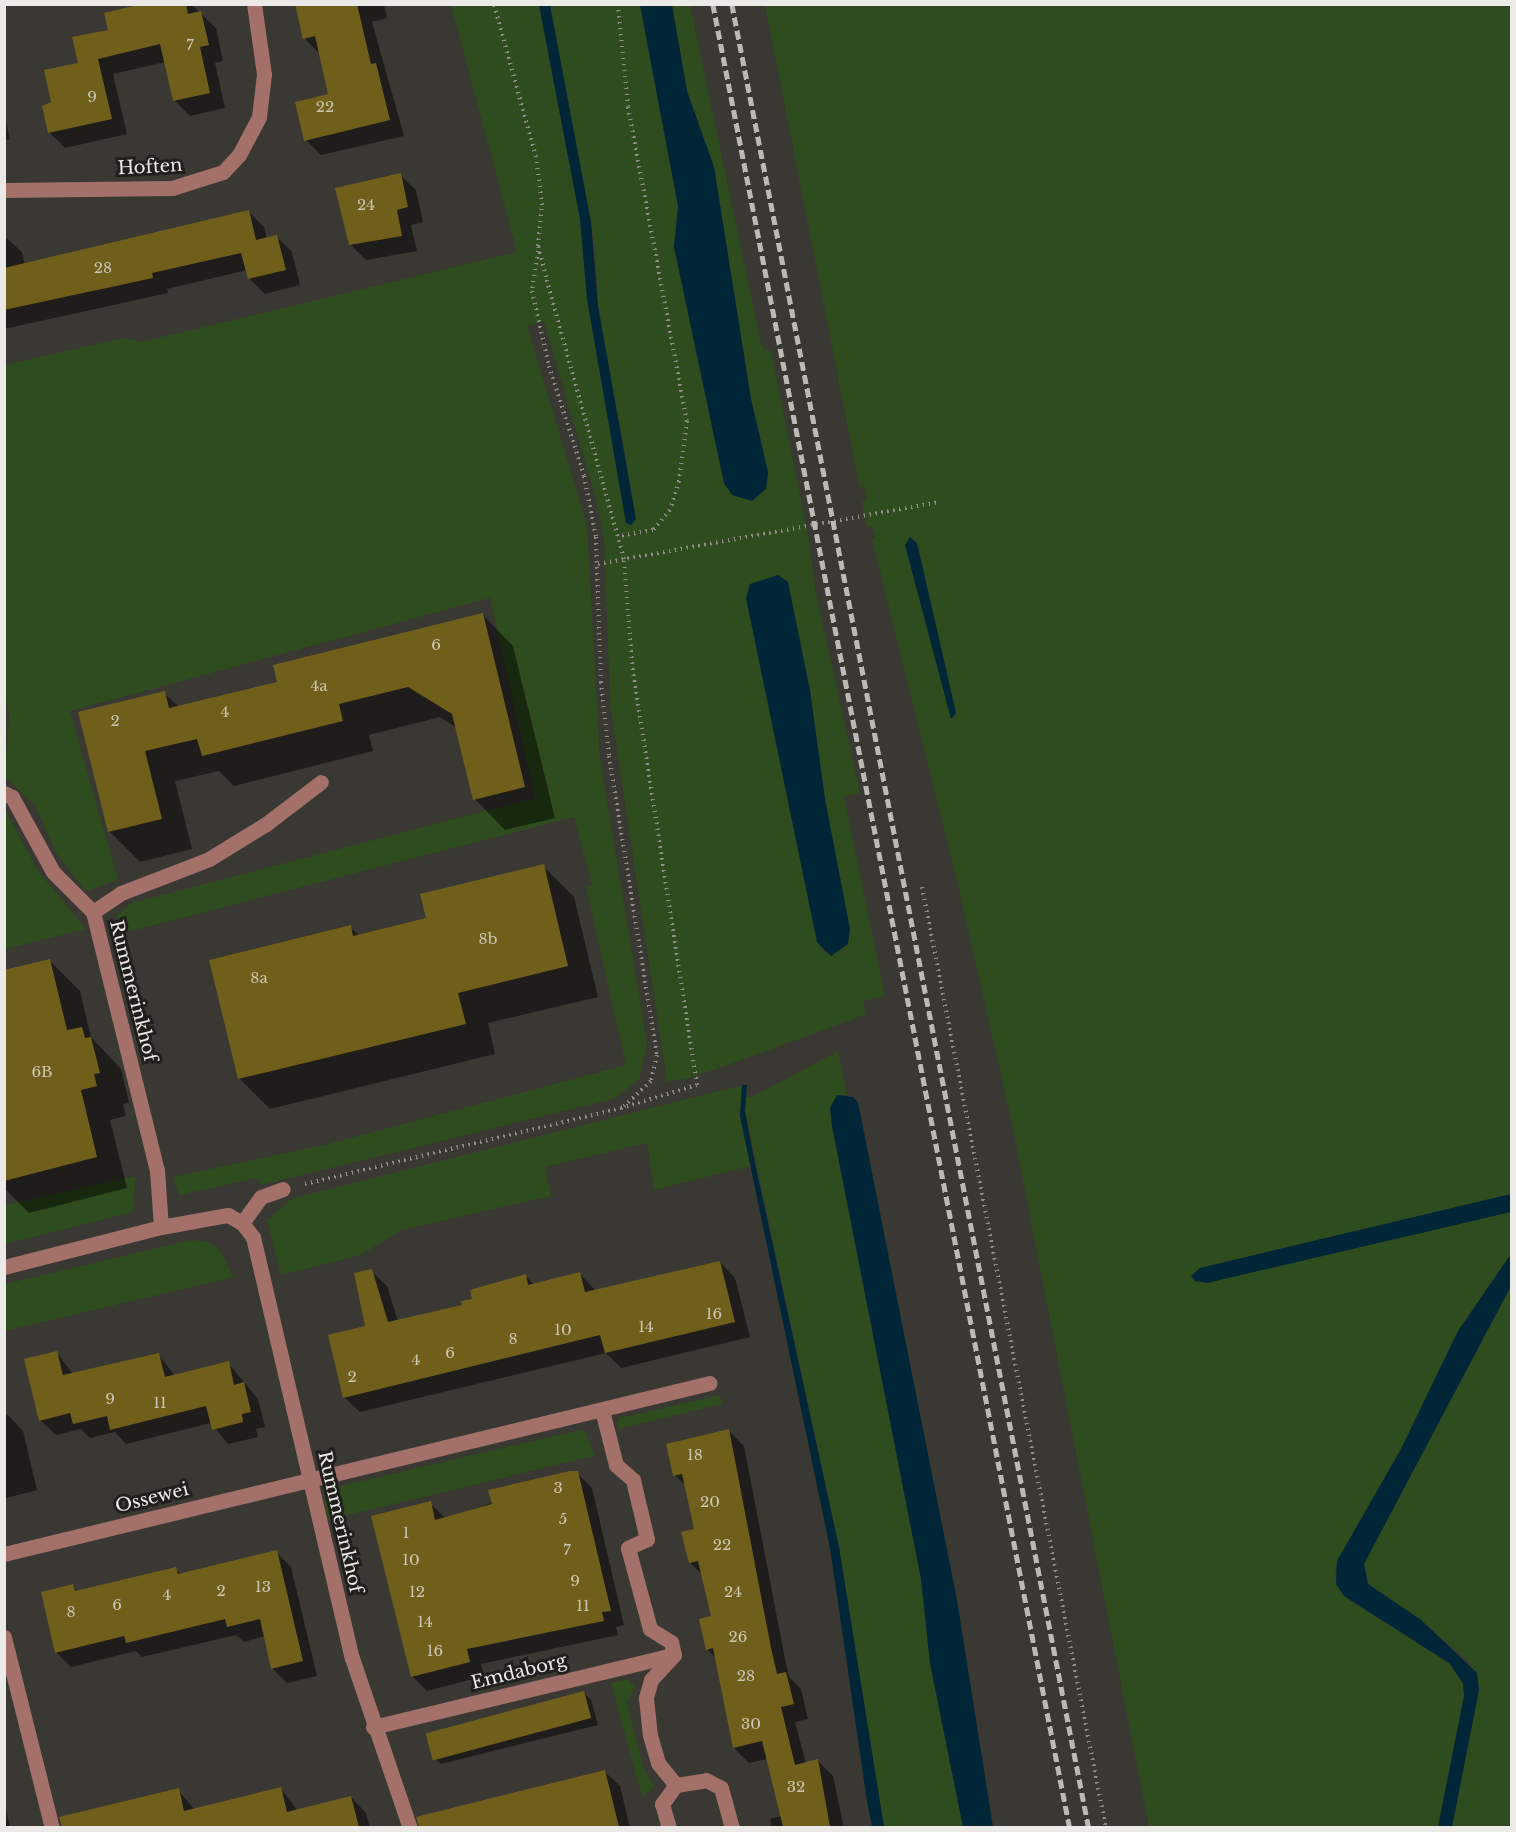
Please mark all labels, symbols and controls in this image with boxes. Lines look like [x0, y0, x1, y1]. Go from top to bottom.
house number: 7 [186, 36, 194, 54]
house number: 9 [87, 88, 97, 106]
house number: 22 [316, 98, 334, 116]
street label: Hoften [117, 155, 183, 179]
house number: 24 [357, 196, 375, 214]
house number: 28 [94, 259, 112, 277]
house number: 6 [431, 636, 441, 654]
house number: 4a [310, 677, 328, 695]
house number: 4 [221, 703, 229, 721]
house number: 2 [110, 712, 120, 730]
street label: Rummerinkhof [105, 918, 161, 1064]
house number: 8b [479, 930, 497, 948]
house number: 8a [250, 969, 268, 987]
house number: 6B [31, 1063, 53, 1081]
house number: 16 [706, 1305, 722, 1323]
house number: 14 [638, 1318, 654, 1336]
house number: 10 [554, 1321, 572, 1339]
house number: 8 [508, 1330, 518, 1348]
house number: 6 [445, 1344, 455, 1362]
house number: 4 [412, 1351, 420, 1369]
house number: 2 [347, 1368, 357, 1386]
house number: 9 [105, 1390, 115, 1408]
house number: 11 [153, 1394, 167, 1412]
house number: 18 [687, 1446, 703, 1464]
street label: Rummerinkhof [313, 1449, 367, 1595]
street label: Ossewei [113, 1478, 191, 1518]
house number: 3 [553, 1479, 563, 1497]
house number: 20 [700, 1493, 720, 1511]
house number: 5 [559, 1510, 567, 1528]
house number: 1 [403, 1524, 409, 1542]
house number: 22 [713, 1536, 731, 1554]
house number: 7 [563, 1541, 571, 1559]
house number: 10 [402, 1551, 420, 1569]
house number: 9 [570, 1572, 580, 1590]
house number: 13 [255, 1578, 271, 1596]
house number: 2 [216, 1582, 226, 1600]
house number: 12 [409, 1583, 425, 1601]
house number: 24 [724, 1583, 742, 1601]
house number: 4 [163, 1586, 171, 1604]
house number: 6 [112, 1596, 122, 1614]
house number: 11 [576, 1597, 590, 1615]
house number: 8 [66, 1603, 76, 1621]
house number: 14 [417, 1613, 433, 1631]
house number: 26 [729, 1628, 747, 1646]
house number: 16 [427, 1642, 443, 1660]
street label: Emdaborg [469, 1650, 569, 1694]
house number: 28 [737, 1667, 755, 1685]
house number: 30 [741, 1715, 761, 1733]
house number: 32 [787, 1778, 805, 1796]

